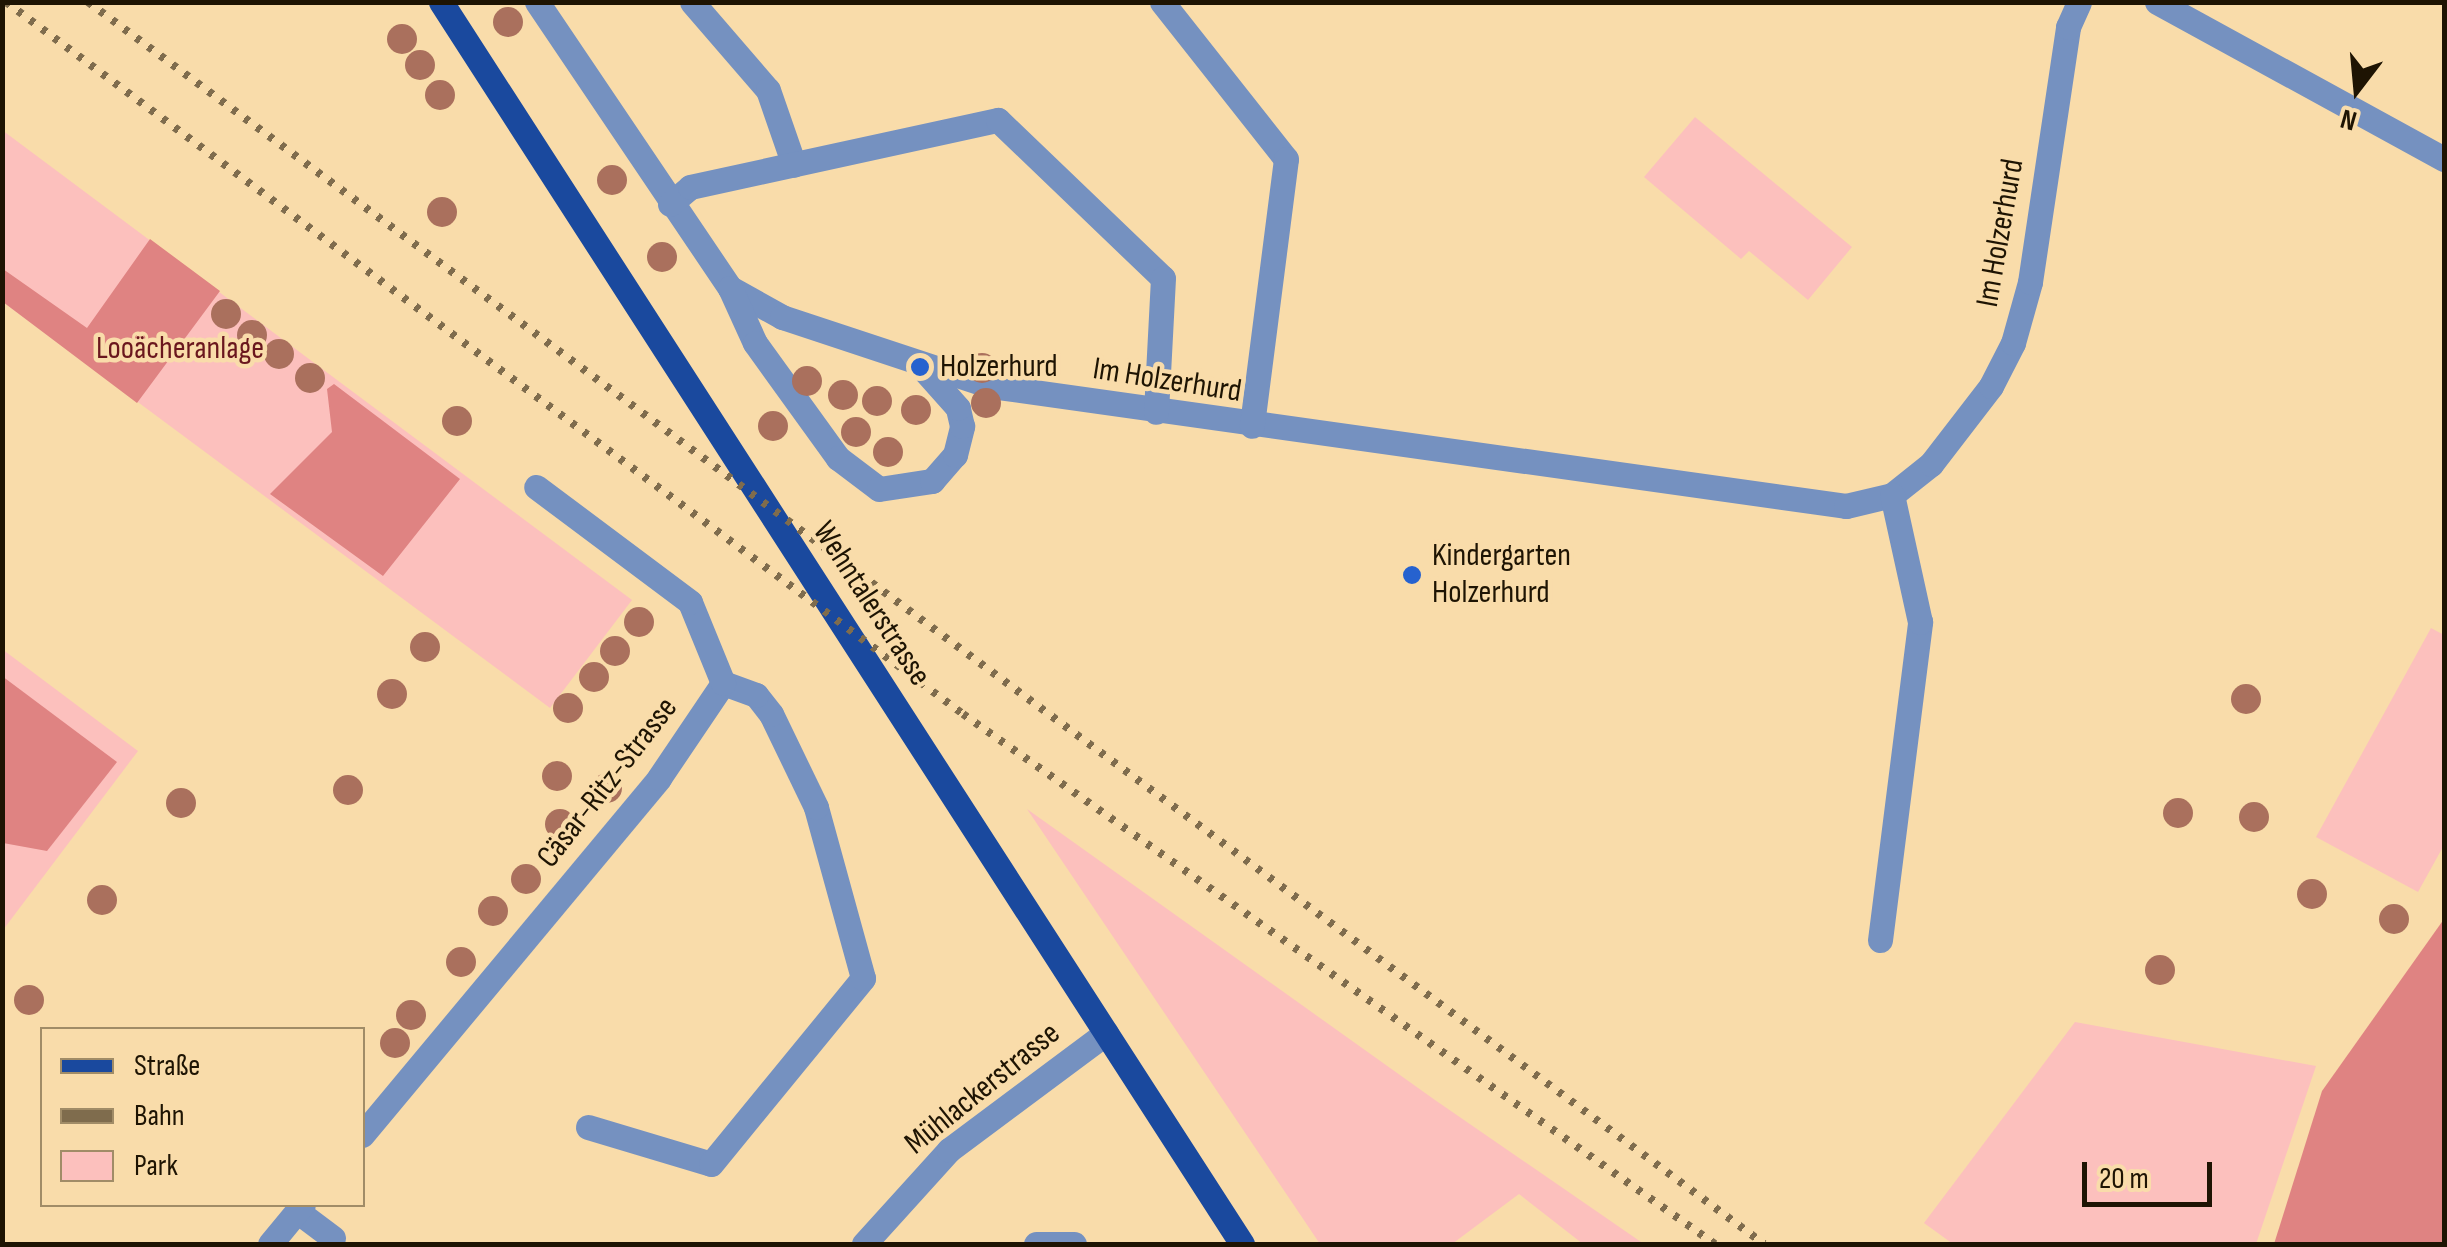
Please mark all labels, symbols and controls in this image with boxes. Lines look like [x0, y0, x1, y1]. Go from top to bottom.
north arrow [2307, 40, 2407, 140]
text: N [2337, 101, 2360, 137]
street label: Im Holzerhurd [1969, 156, 2033, 310]
park label: Looächeranlage [96, 330, 264, 368]
place label: Holzerhurd [940, 348, 1058, 386]
street label: Im Holzerhurd [1090, 350, 1244, 412]
marker: Holzerhurd [909, 356, 931, 378]
street label: Wehntalerstrasse [804, 515, 938, 693]
place label: Kindergarten Holzerhurd [1432, 538, 1571, 613]
marker: Kindergarten Holzerhurd [1401, 564, 1423, 586]
street label: Cäsar-Ritz-Strasse [530, 690, 686, 876]
street label: Mühlackerstrasse [898, 1015, 1068, 1163]
legend [40, 1027, 365, 1207]
text: Straße [134, 1048, 200, 1084]
text: Bahn [134, 1098, 185, 1134]
scale bar [2087, 1142, 2217, 1204]
text: Park [134, 1148, 178, 1184]
text: 20 m [2099, 1161, 2149, 1197]

